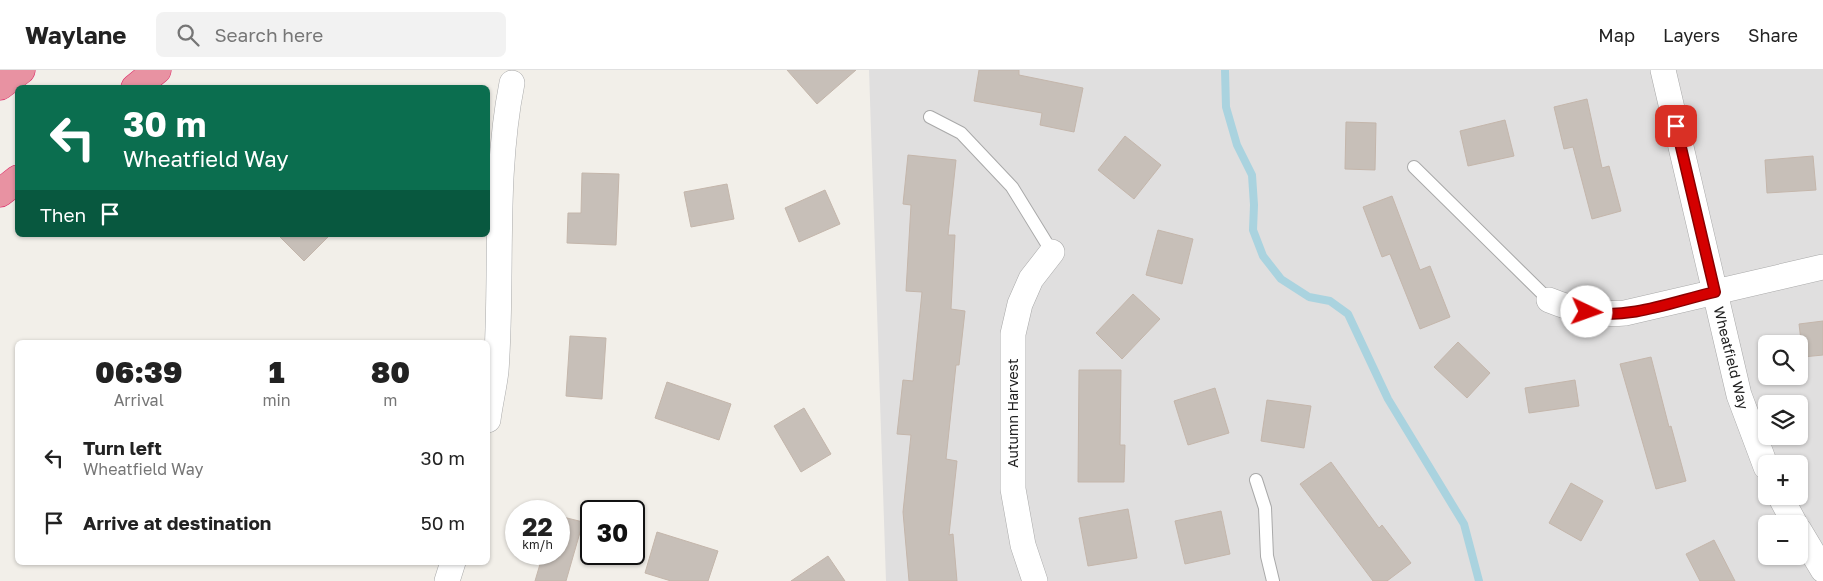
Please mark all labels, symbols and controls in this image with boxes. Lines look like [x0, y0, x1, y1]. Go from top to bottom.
search box [156, 12, 506, 57]
text: Waylane [25, 20, 126, 49]
icon: search [174, 21, 202, 49]
text: Search here [214, 23, 323, 46]
text: Map [1598, 24, 1635, 46]
text: Layers [1663, 24, 1720, 46]
text: Share [1748, 24, 1798, 46]
text: 30 m [123, 103, 206, 145]
icon: left [40, 105, 105, 170]
pin [1655, 105, 1697, 147]
icon: arrive [1662, 112, 1690, 140]
text: Wheatfield Way [123, 145, 289, 172]
icon: arrive [96, 200, 124, 228]
text: Then [40, 203, 86, 226]
position arrow [1560, 285, 1612, 337]
street label: Wheatfield Way [1710, 305, 1753, 411]
map controls [1758, 335, 1808, 565]
button: search [1758, 335, 1808, 385]
text: 06:39 [95, 354, 183, 390]
text: 1 [269, 354, 284, 390]
text: 80 [371, 354, 410, 390]
street label: Autumn Harvest [1004, 358, 1021, 468]
text: Arrival [114, 390, 164, 410]
text: min [262, 390, 291, 410]
text: m [383, 390, 397, 410]
button: layers [1758, 395, 1808, 445]
text: Turn left [83, 436, 162, 459]
icon: left [40, 444, 68, 472]
text: 30 m [421, 446, 465, 469]
button: + [1758, 455, 1808, 505]
text: Wheatfield Way [83, 459, 203, 479]
speed limit sign: 30 [580, 500, 645, 565]
icon: arrive [40, 509, 68, 537]
text: Arrive at destination [83, 511, 271, 534]
text: 50 m [421, 511, 465, 534]
text: 22 [522, 511, 553, 542]
button: − [1758, 515, 1808, 565]
text: km/h [522, 537, 553, 552]

